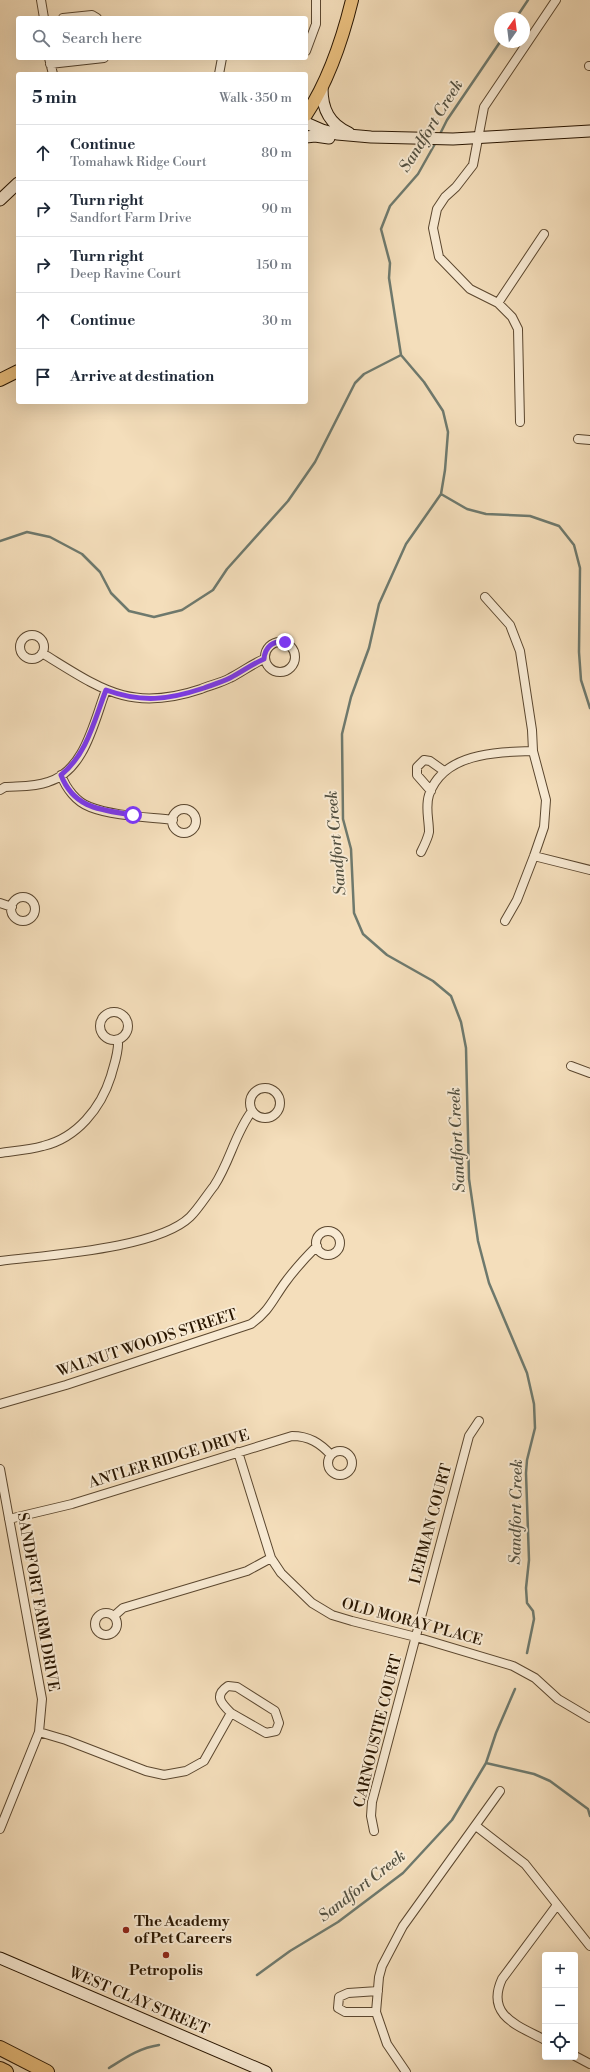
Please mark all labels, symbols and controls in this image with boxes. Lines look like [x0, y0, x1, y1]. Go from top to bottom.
north arrow [494, 12, 530, 48]
search box [16, 16, 308, 60]
icon: search [30, 27, 52, 49]
text: Search here [62, 29, 142, 48]
water label: Sandfort Creek [395, 76, 467, 176]
text: 5 min [32, 87, 77, 109]
text: Walk · 350 m [219, 90, 292, 106]
text: Continue [70, 135, 135, 154]
icon: ahead [32, 142, 54, 164]
text: 80 m [261, 145, 292, 161]
text: Tomahawk Ridge Court [70, 154, 207, 170]
text: Turn right [70, 191, 144, 210]
icon: right [32, 198, 54, 220]
text: 90 m [261, 201, 292, 217]
text: Sandfort Farm Drive [70, 210, 192, 226]
text: Turn right [70, 247, 144, 266]
icon: right [32, 254, 54, 276]
text: 150 m [257, 257, 292, 273]
text: Deep Ravine Court [70, 266, 181, 282]
icon: ahead [32, 310, 54, 332]
text: Continue [70, 311, 135, 330]
text: 30 m [262, 313, 292, 329]
icon: arrive [32, 366, 54, 388]
text: Arrive at destination [70, 367, 214, 386]
route end [276, 633, 294, 651]
water label: Sandfort Creek [321, 790, 351, 896]
route start [124, 806, 142, 824]
water label: Sandfort Creek [444, 1087, 470, 1193]
street label: WALNUT WOODS STREET [53, 1305, 240, 1381]
street label: ANTLER RIDGE DRIVE [86, 1426, 252, 1493]
water label: Sandfort Creek [505, 1459, 527, 1565]
street label: LEHMAN COURT [406, 1461, 456, 1586]
street label: SANDFORT FARM DRIVE [13, 1511, 63, 1693]
street label: OLD MORAY PLACE [339, 1594, 485, 1650]
street label: CARNOUSTIE COURT [350, 1652, 406, 1809]
water label: Sandfort Creek [314, 1846, 410, 1926]
place label: The Academy of Pet Careers [134, 1912, 232, 1948]
marker: The Academy of Pet Careers [121, 1925, 131, 1935]
marker: Petropolis [161, 1950, 171, 1960]
map controls [542, 1952, 578, 2060]
button: + [542, 1952, 578, 1988]
place label: Petropolis [129, 1961, 203, 1980]
street label: WEST CLAY STREET [65, 1962, 212, 2039]
button: − [542, 1988, 578, 2024]
button: locate [542, 2024, 578, 2060]

